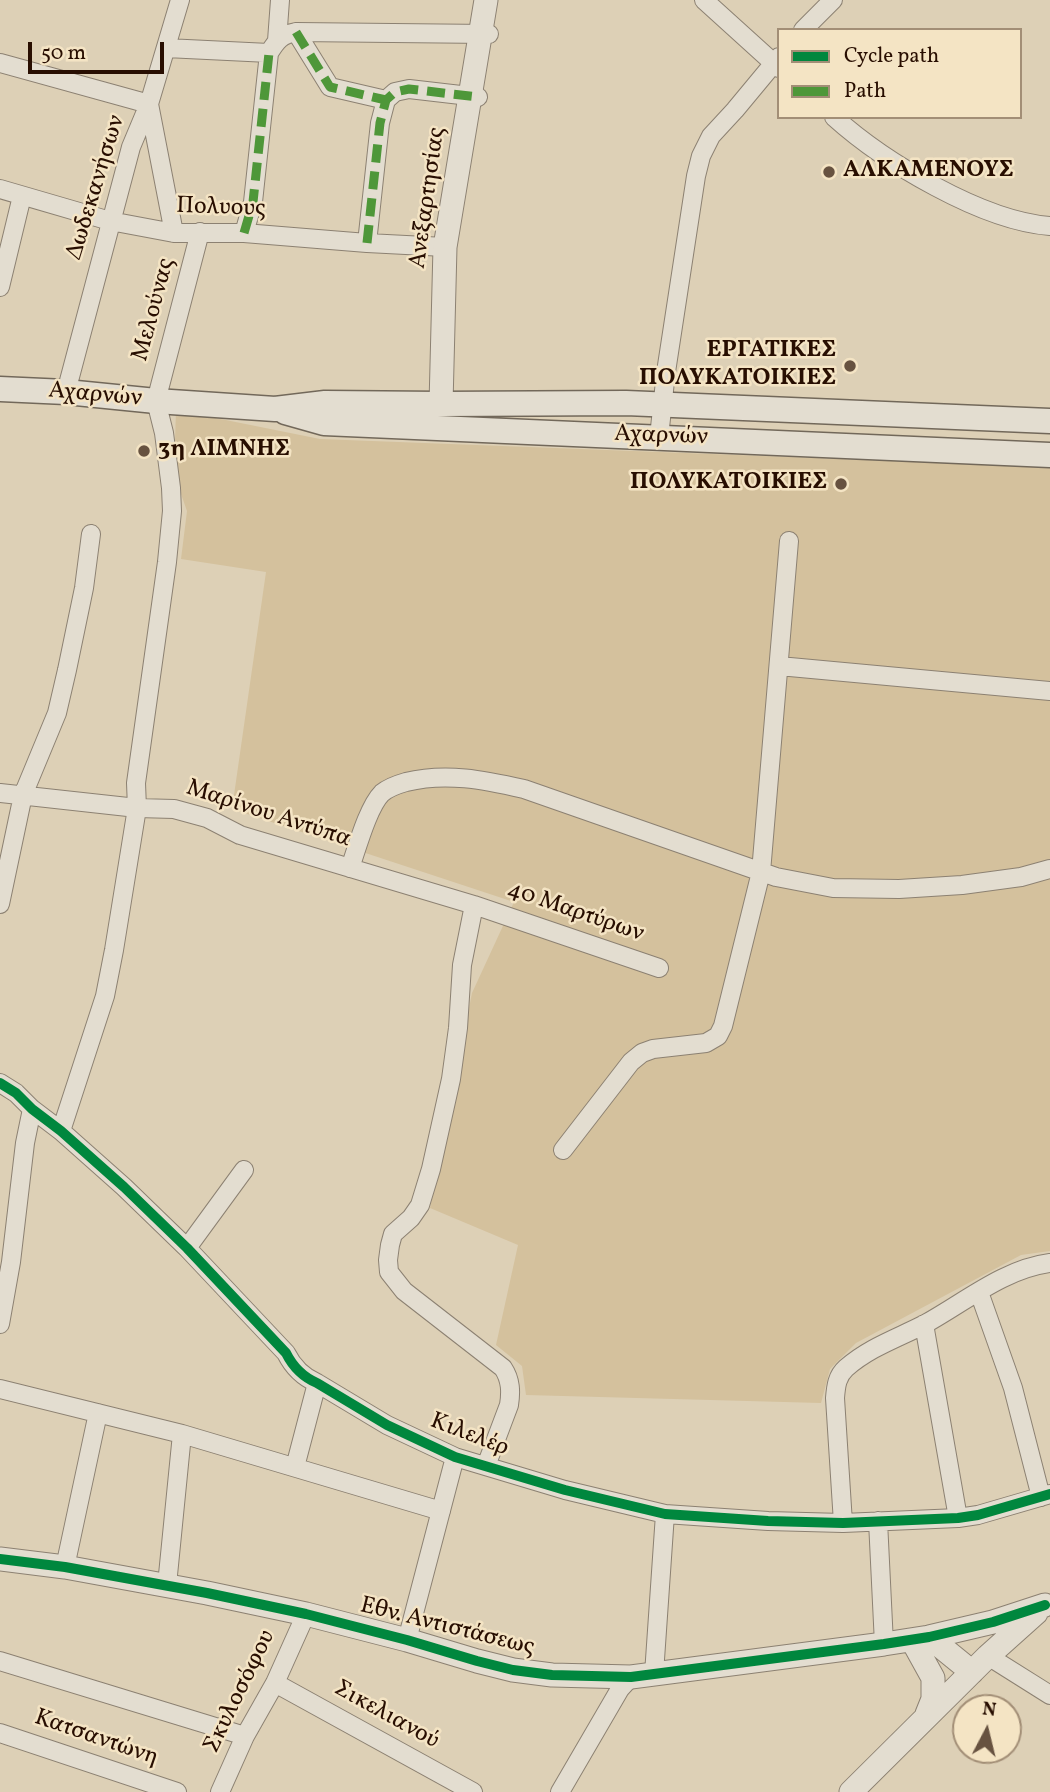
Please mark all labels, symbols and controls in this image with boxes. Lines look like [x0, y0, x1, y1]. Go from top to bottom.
scale bar [32, 28, 168, 72]
legend [777, 28, 1022, 119]
text: 50 m [41, 39, 86, 68]
text: Cycle path [844, 42, 939, 71]
text: Path [844, 77, 886, 106]
street label: Δωδεκανήσων [61, 112, 133, 264]
street label: Ανεξαρτησίας [405, 125, 453, 271]
place label: ΑΛΚΑΜΕΝΟΥΣ [843, 158, 1013, 186]
marker: ΑΛΚΑΜΕΝΟΥΣ [821, 164, 837, 180]
street label: Πολυους [176, 193, 266, 225]
street label: Μελούνας [127, 255, 183, 365]
place label: ΕΡΓΑΤΙΚΕΣ ΠΟΛΥΚΑΤΟΙΚΙΕΣ [639, 338, 836, 394]
marker: ΕΡΓΑΤΙΚΕΣ ΠΟΛΥΚΑΤΟΙΚΙΕΣ [842, 358, 858, 374]
street label: Αχαρνών [47, 378, 143, 414]
street label: Αχαρνών [614, 421, 708, 453]
place label: 3η ΛΙΜΝΗΣ [158, 437, 290, 465]
marker: 3η ΛΙΜΝΗΣ [136, 443, 152, 459]
place label: ΠΟΛΥΚΑΤΟΙΚΙΕΣ [630, 470, 827, 498]
marker: ΠΟΛΥΚΑΤΟΙΚΙΕΣ [833, 476, 849, 492]
street label: Μαρίνου Αντύπα [182, 775, 354, 855]
street label: 40 Μαρτύρων [503, 876, 647, 950]
street label: Κιλελέρ [426, 1408, 512, 1464]
street label: Εθν. Αντιστάσεως [357, 1592, 537, 1664]
street label: Σκυλοσόφου [199, 1626, 283, 1758]
street label: Σικελιανού [329, 1675, 443, 1757]
north arrow [952, 1694, 1022, 1764]
text: N [981, 1696, 998, 1724]
street label: Κατσαντώνη [30, 1704, 162, 1774]

